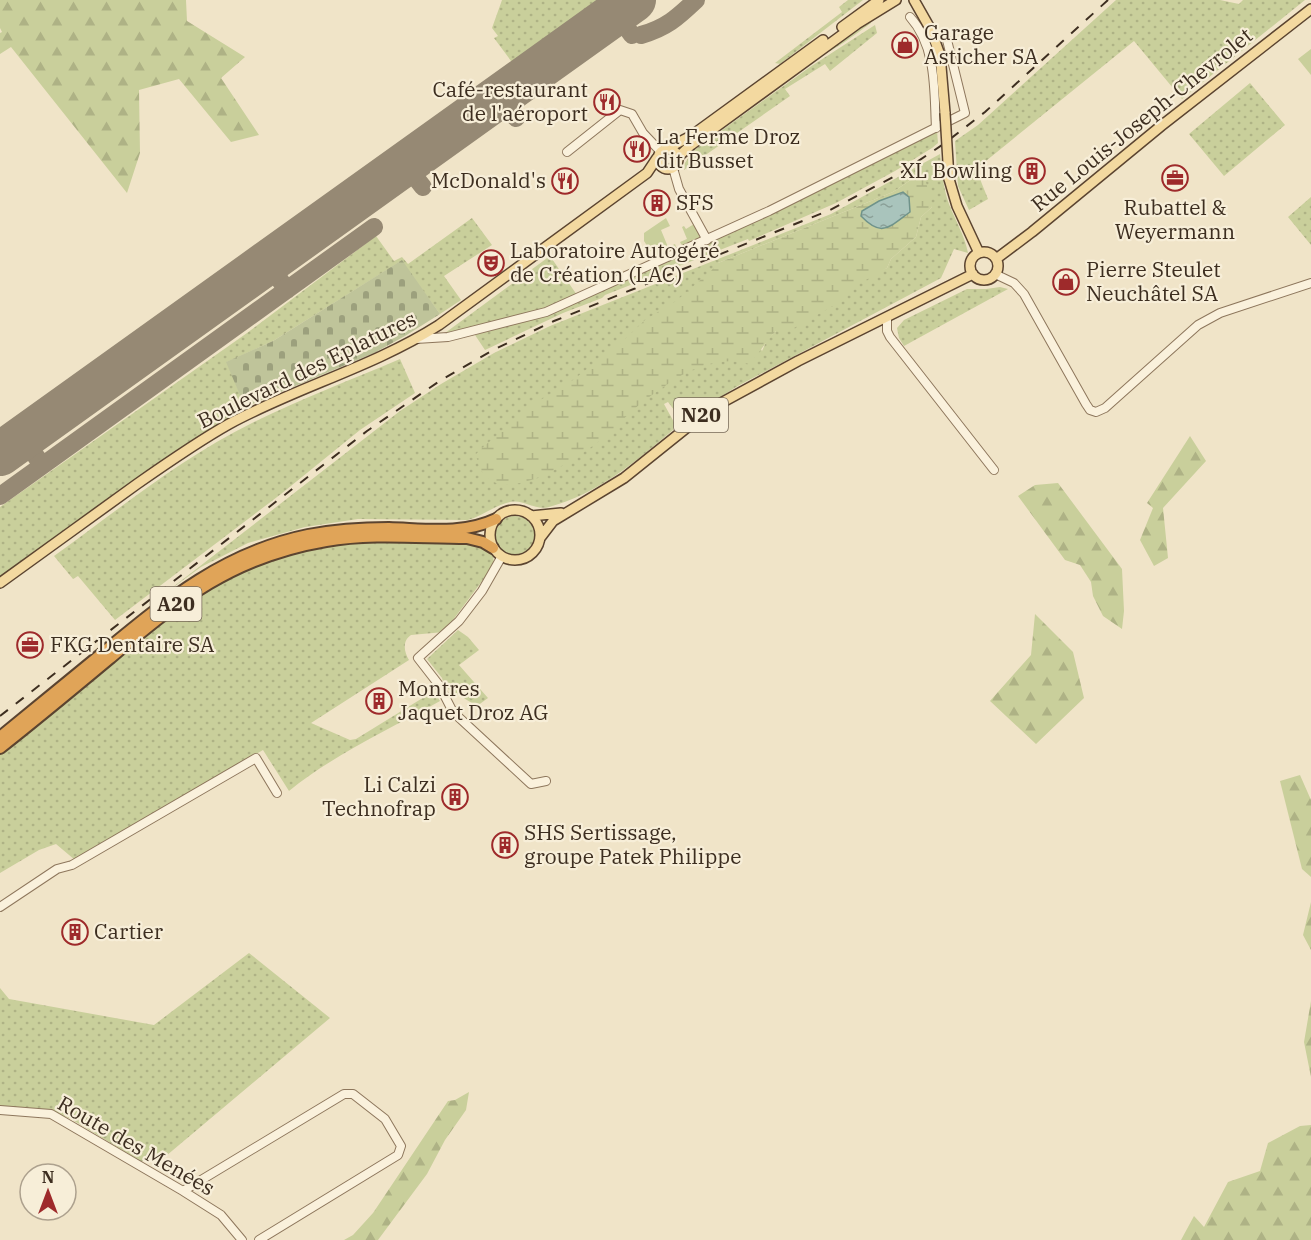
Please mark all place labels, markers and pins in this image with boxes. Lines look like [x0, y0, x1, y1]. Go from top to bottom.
place label: Garage Asticher SA [924, 18, 1039, 70]
shop icon: Garage Asticher SA [890, 30, 920, 60]
place label: Café-restaurant de l'aéroport [432, 75, 588, 127]
restaurant icon: Café-restaurant de l'aéroport [592, 87, 622, 117]
place label: La Ferme Droz dit Busset [656, 122, 800, 174]
restaurant icon: La Ferme Droz dit Busset [622, 134, 652, 164]
place label: XL Bowling [901, 156, 1013, 184]
building icon: XL Bowling [1017, 156, 1047, 186]
office icon: Rubattel & Weyermann [1160, 163, 1190, 193]
place label: McDonald's [431, 166, 546, 194]
restaurant icon: McDonald's [550, 166, 580, 196]
building icon: SFS [642, 188, 672, 218]
place label: SFS [676, 188, 714, 216]
place label: Rubattel & Weyermann [1115, 193, 1235, 245]
place label: Laboratoire Autogéré de Création (LAC) [510, 236, 720, 288]
theatre icon: Laboratoire Autogéré de Création (LAC) [476, 248, 506, 278]
place label: Pierre Steulet Neuchâtel SA [1086, 255, 1221, 307]
shop icon: Pierre Steulet Neuchâtel SA [1051, 267, 1081, 297]
office icon: FKG Dentaire SA [15, 630, 45, 660]
place label: FKG Dentaire SA [50, 630, 215, 658]
place label: Montres Jaquet Droz AG [398, 674, 548, 726]
building icon: Montres Jaquet Droz AG [364, 686, 394, 716]
place label: Li Calzi Technofrap [322, 770, 436, 822]
building icon: Li Calzi Technofrap [440, 782, 470, 812]
place label: SHS Sertissage, groupe Patek Philippe [524, 818, 742, 870]
building icon: SHS Sertissage, groupe Patek Philippe [490, 830, 520, 860]
building icon: Cartier [60, 917, 90, 947]
place label: Cartier [94, 917, 164, 945]

